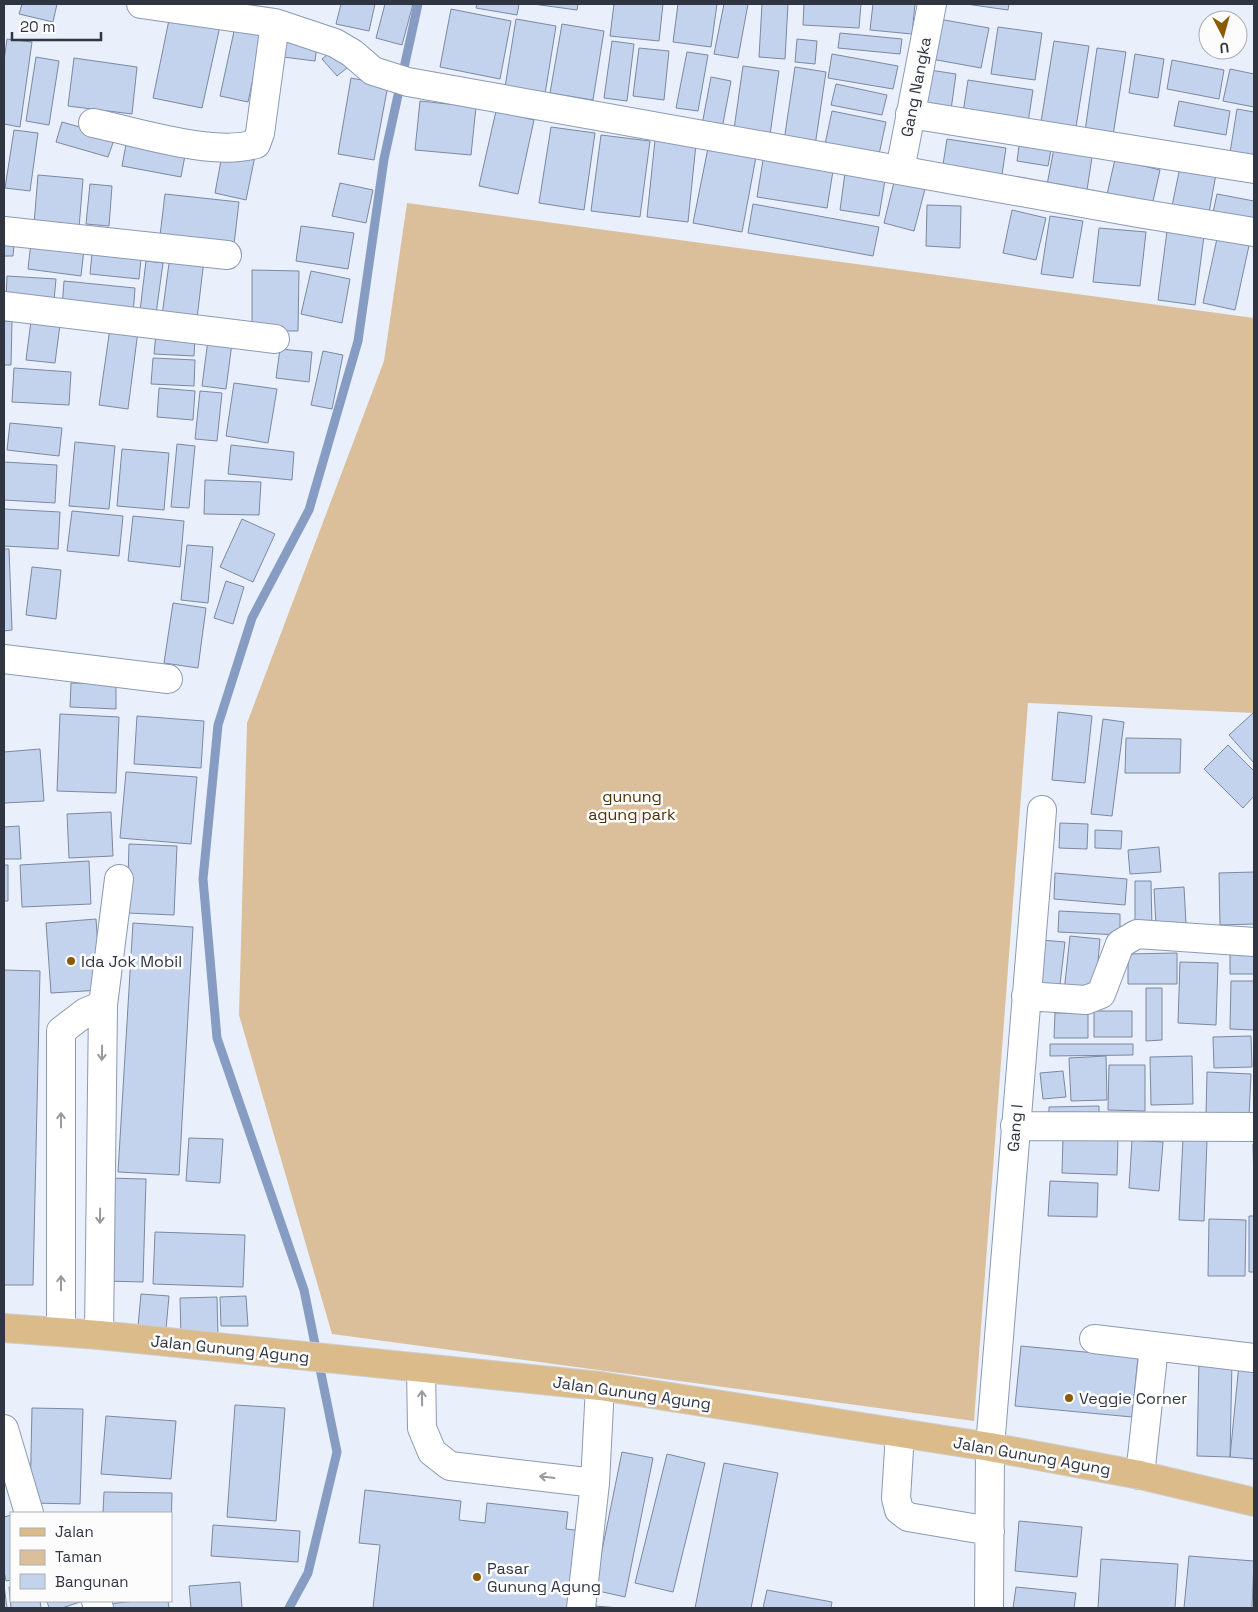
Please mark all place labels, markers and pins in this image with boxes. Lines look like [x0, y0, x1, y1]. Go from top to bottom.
place label: Ida Jok Mobil [81, 951, 182, 972]
marker: Ida Jok Mobil [65, 955, 77, 967]
place label: Veggie Corner [1079, 1388, 1187, 1409]
marker: Veggie Corner [1063, 1392, 1075, 1404]
place label: Pasar Gunung Agung [487, 1558, 601, 1597]
marker: Pasar Gunung Agung [471, 1571, 483, 1583]

